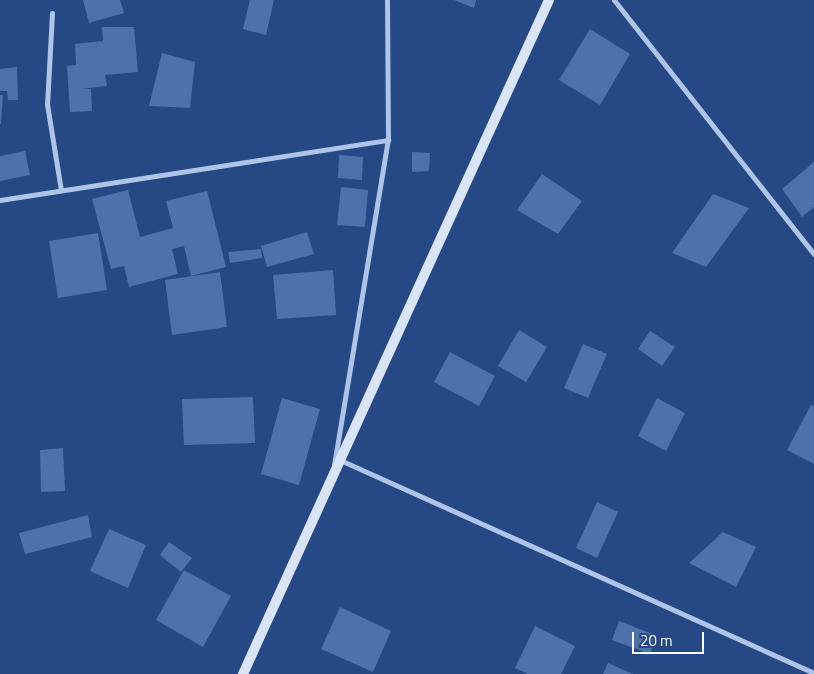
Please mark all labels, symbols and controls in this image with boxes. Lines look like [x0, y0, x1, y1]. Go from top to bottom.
scale bar [634, 622, 706, 654]
text: 20 m [640, 629, 673, 652]

